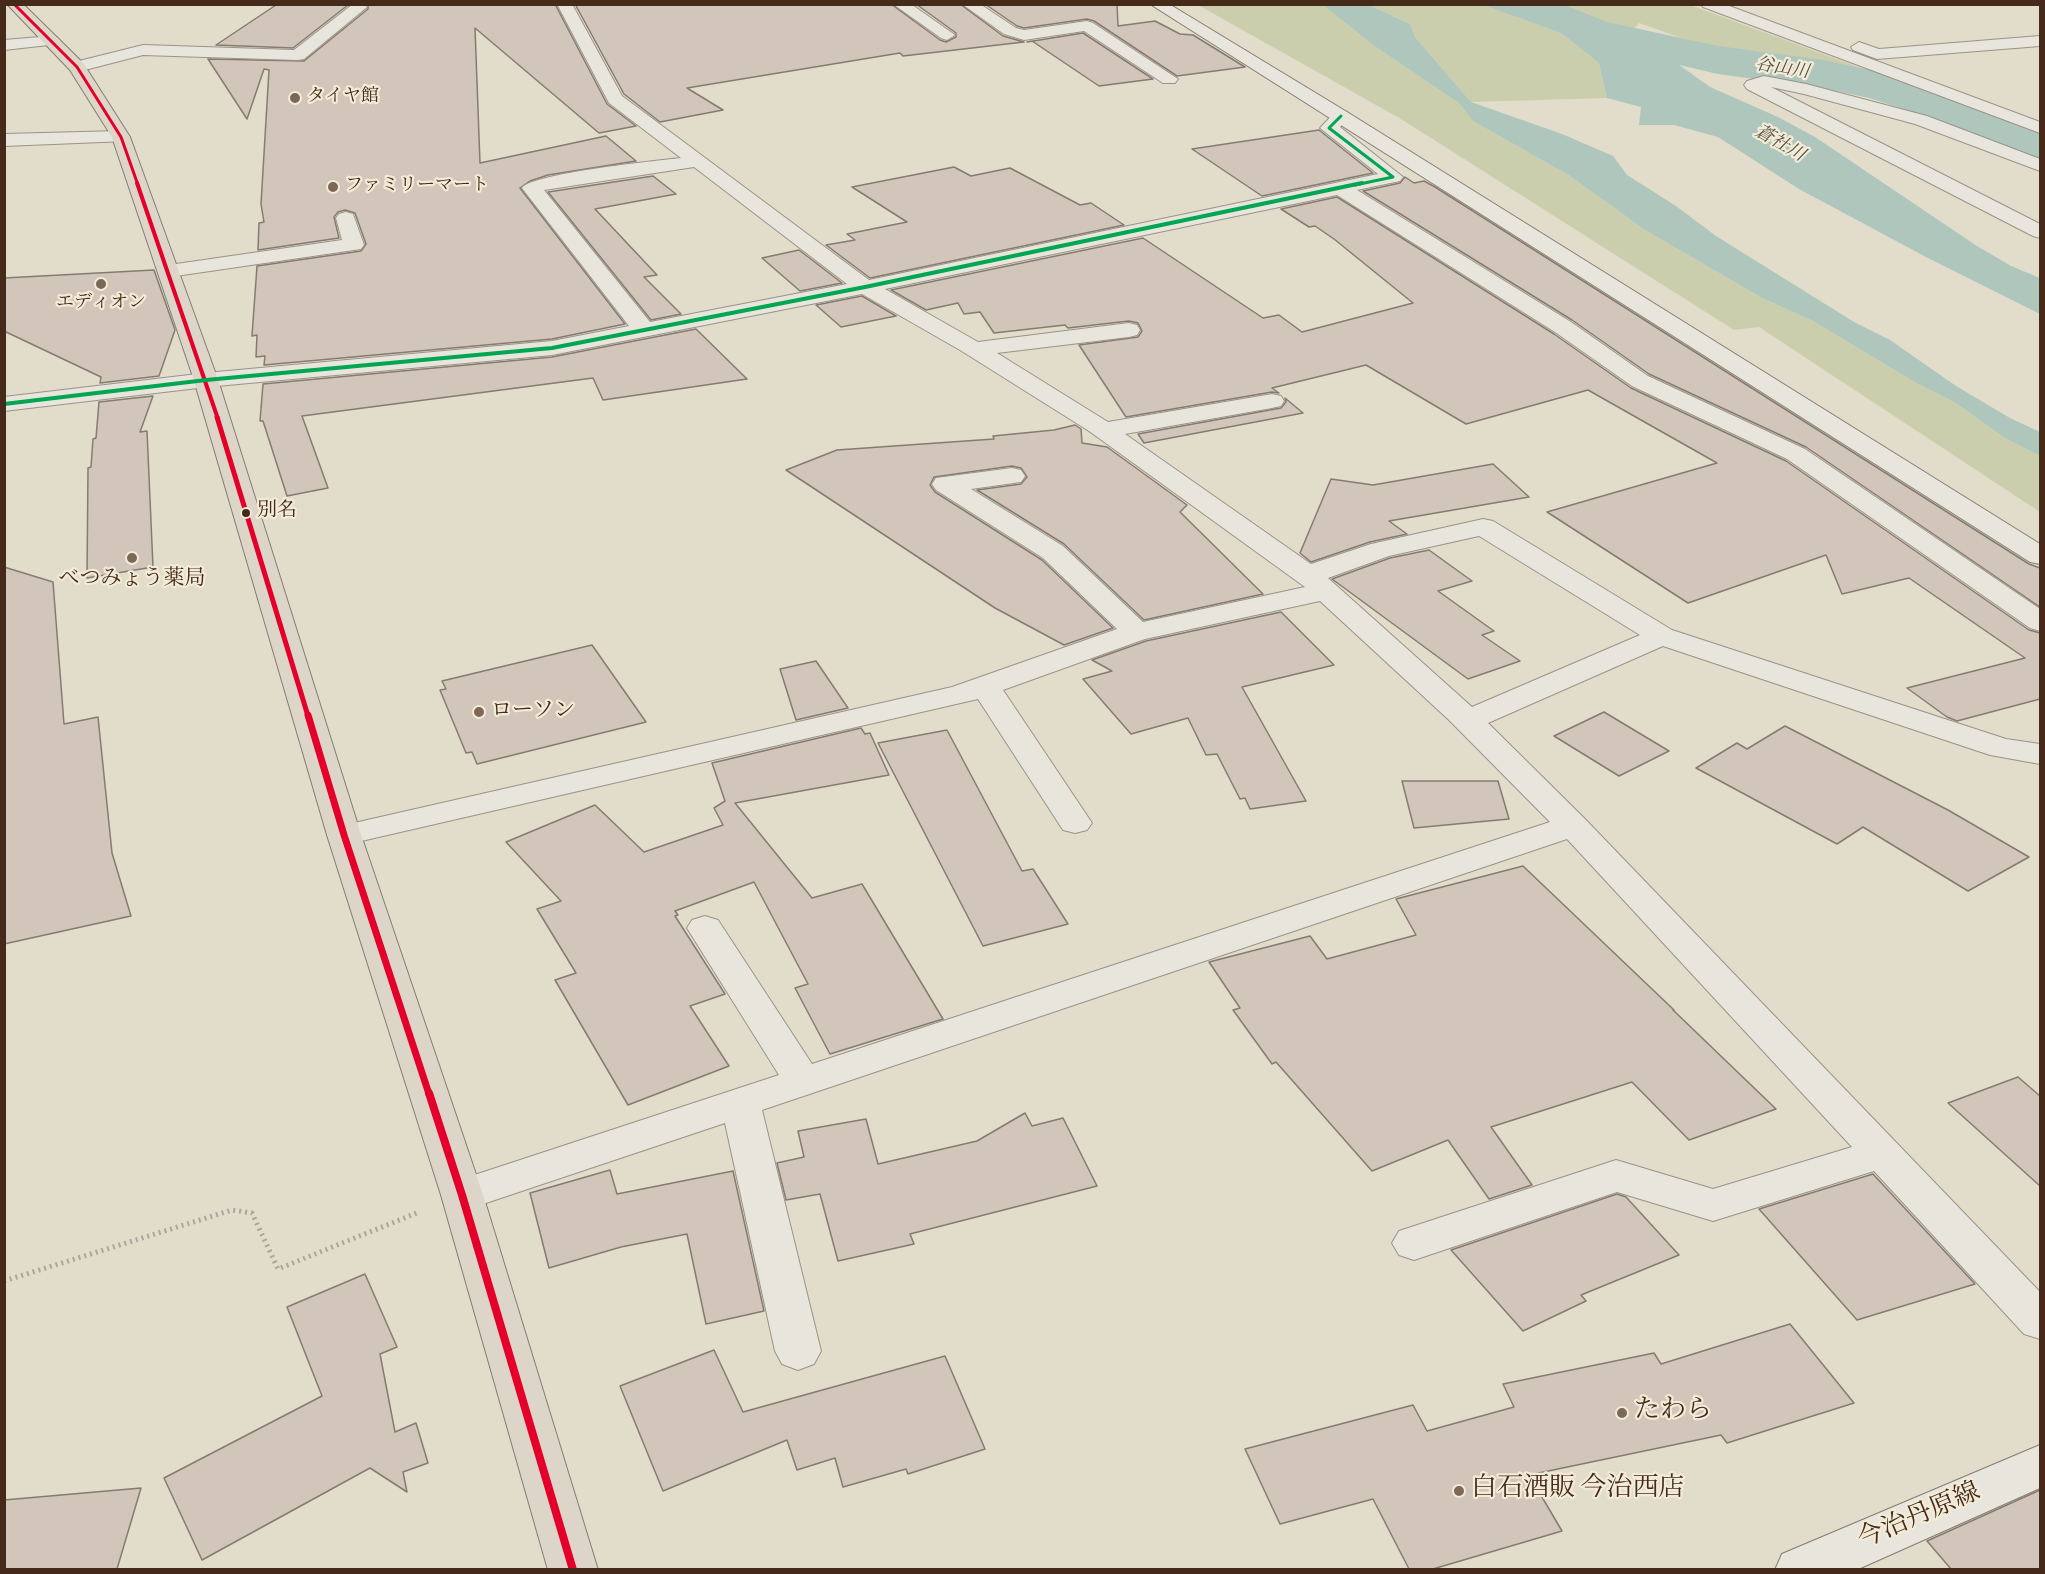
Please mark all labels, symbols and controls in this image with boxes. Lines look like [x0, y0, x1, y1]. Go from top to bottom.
water label: 谷山川 [1754, 55, 1810, 85]
place label: タイヤ館 [307, 87, 379, 109]
marker: タイヤ館 [288, 91, 302, 105]
water label: 蒼社川 [1750, 122, 1808, 168]
place label: ファミリーマート [345, 176, 489, 198]
marker: ファミリーマート [326, 180, 340, 194]
marker: エディオン [94, 277, 108, 291]
place label: エディオン [56, 293, 146, 315]
place label: 別名 [257, 501, 297, 525]
marker: 別名 [240, 507, 252, 519]
marker: べつみょう薬局 [125, 551, 139, 565]
place label: べつみょう薬局 [59, 567, 205, 593]
place label: ローソン [491, 699, 575, 725]
marker: ローソン [472, 705, 486, 719]
place label: たわら [1634, 1397, 1712, 1429]
marker: たわら [1615, 1406, 1629, 1420]
place label: 白石酒販 今治西店 [1471, 1475, 1685, 1507]
street label: 今治丹原線 [1854, 1478, 1986, 1558]
marker: 白石酒販 今治西店 [1452, 1484, 1466, 1498]

